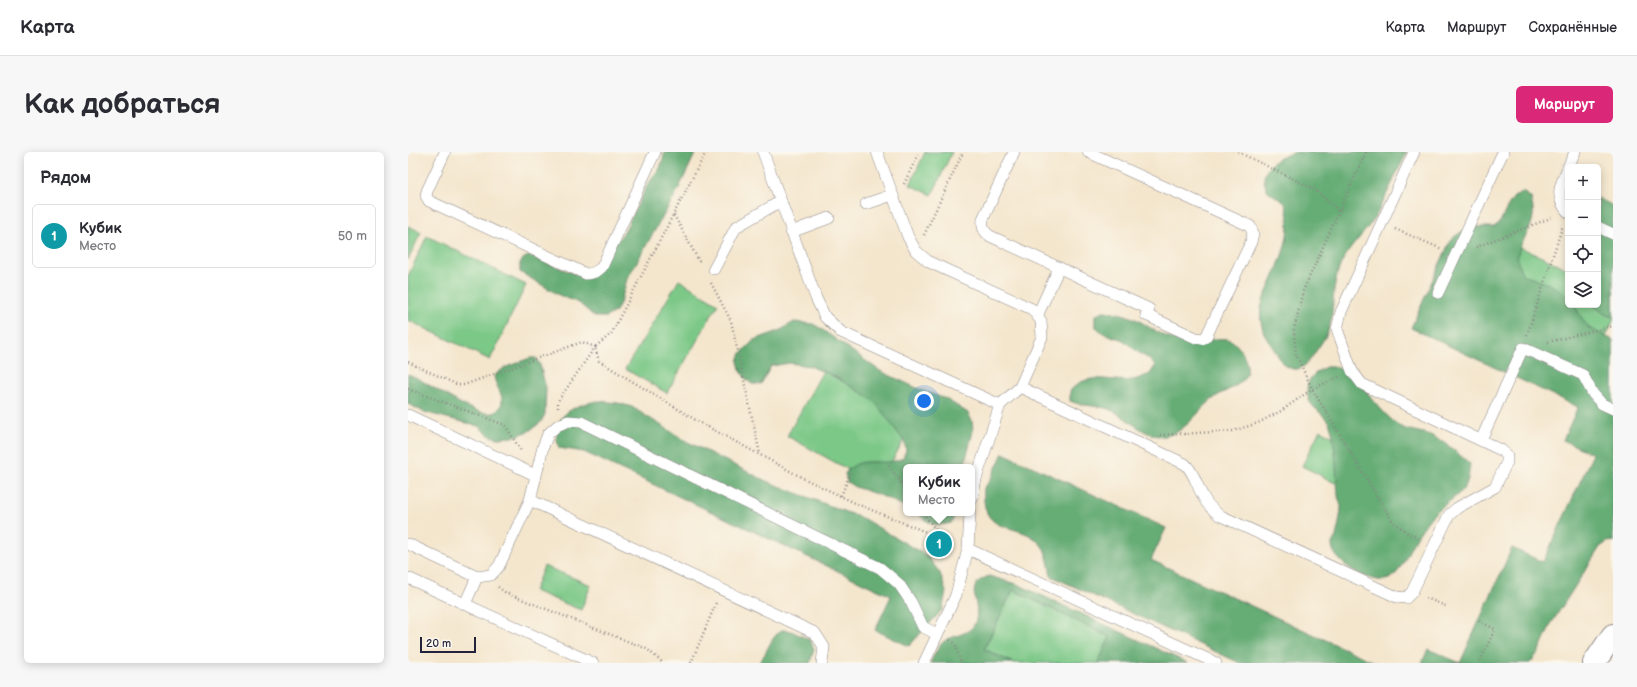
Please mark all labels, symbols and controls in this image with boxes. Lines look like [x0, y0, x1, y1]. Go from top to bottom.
text: Карта [20, 16, 74, 39]
text: Карта [1386, 19, 1425, 36]
text: Маршрут [1447, 19, 1507, 36]
text: Сохранённые [1529, 19, 1617, 36]
button: Маршрут [1516, 86, 1613, 123]
text: Как добраться [24, 88, 221, 121]
map controls [1565, 164, 1601, 308]
button: + [1565, 164, 1601, 200]
text: Рядом [40, 168, 91, 188]
button: − [1565, 200, 1601, 236]
text: Кубик [79, 219, 122, 238]
text: 1 [51, 228, 57, 244]
text: 50 m [338, 228, 367, 244]
button: locate [1565, 236, 1601, 272]
text: Место [79, 238, 116, 254]
button: layers [1565, 272, 1601, 308]
your location [914, 391, 934, 411]
popup [903, 464, 975, 516]
text: Кубик [918, 473, 960, 492]
text: Место [918, 492, 955, 508]
pin: 1 [926, 529, 952, 559]
scale bar [420, 635, 476, 654]
text: 20 m [426, 637, 451, 650]

